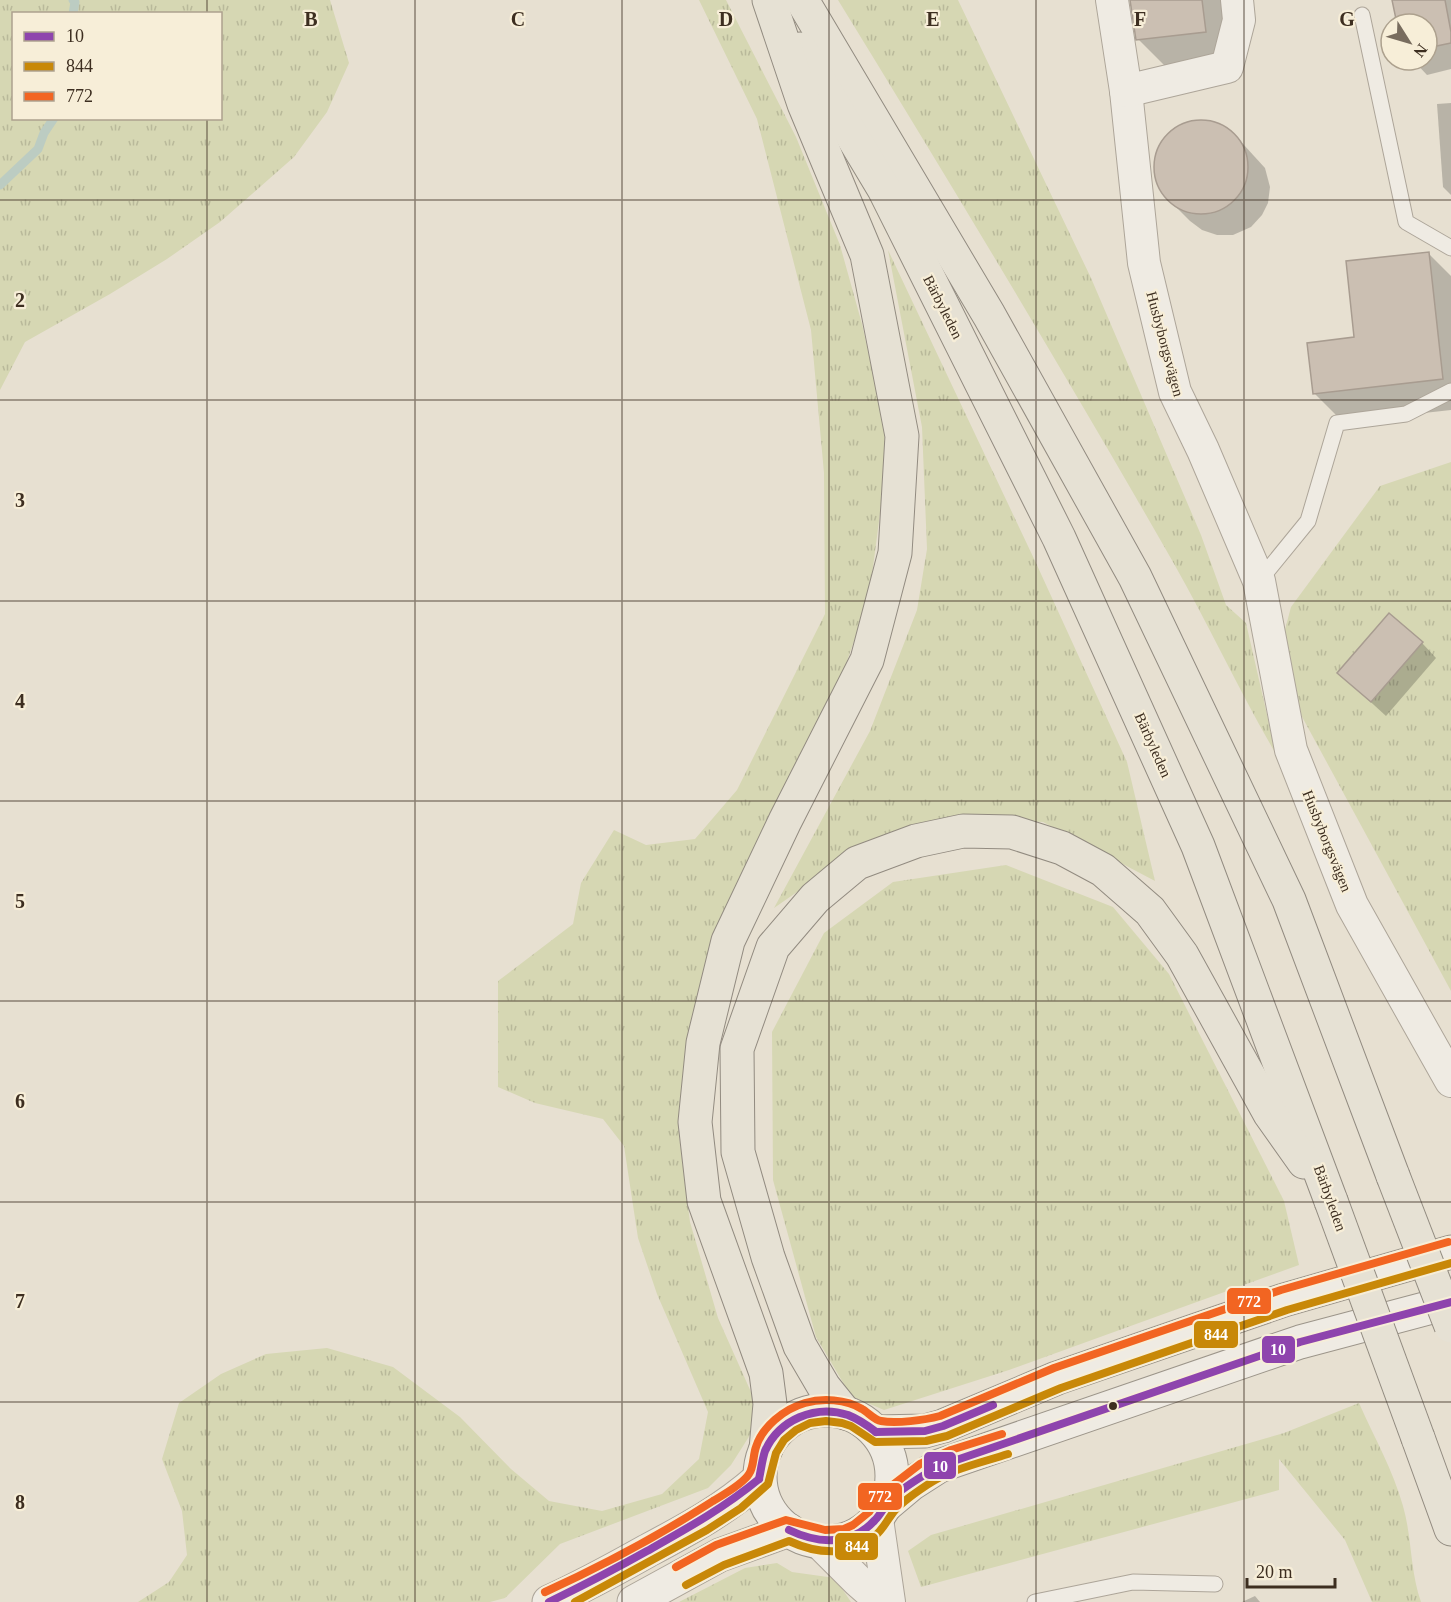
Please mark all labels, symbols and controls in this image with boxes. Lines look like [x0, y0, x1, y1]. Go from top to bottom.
text: B [304, 8, 318, 30]
text: C [511, 8, 525, 30]
text: D [719, 8, 733, 30]
text: E [926, 8, 940, 30]
text: F [1134, 8, 1146, 30]
text: G [1339, 8, 1355, 30]
legend [12, 12, 222, 120]
north arrow [1379, 12, 1439, 72]
text: 10 [66, 26, 84, 46]
text: N [1410, 41, 1431, 61]
text: 844 [66, 56, 93, 76]
text: 772 [66, 86, 93, 106]
street label: Bärbyleden [920, 273, 966, 342]
text: 2 [15, 289, 25, 311]
street label: Husbyborgsvägen [1143, 290, 1187, 399]
text: 3 [15, 489, 25, 511]
text: 4 [15, 690, 25, 712]
street label: Bärbyleden [1132, 710, 1175, 780]
street label: Husbyborgsvägen [1299, 788, 1355, 895]
text: 5 [15, 890, 25, 912]
text: 6 [15, 1090, 25, 1112]
street label: Bärbyleden [1311, 1163, 1350, 1234]
line badge: 772 [1226, 1287, 1272, 1315]
text: 7 [15, 1290, 25, 1312]
text: 772 [1237, 1293, 1261, 1310]
line badge: 844 [1193, 1320, 1239, 1349]
text: 844 [1204, 1326, 1228, 1343]
line badge: 10 [1261, 1335, 1296, 1364]
text: 10 [1270, 1341, 1286, 1358]
unlabelled marker [1107, 1400, 1119, 1412]
line badge: 10 [923, 1451, 957, 1480]
text: 10 [932, 1458, 948, 1475]
line badge: 772 [857, 1482, 903, 1511]
text: 772 [868, 1488, 892, 1505]
text: 8 [15, 1491, 25, 1513]
line badge: 844 [834, 1532, 879, 1561]
text: 844 [845, 1538, 869, 1555]
scale bar [1247, 1551, 1336, 1589]
text: 20 m [1256, 1562, 1293, 1582]

